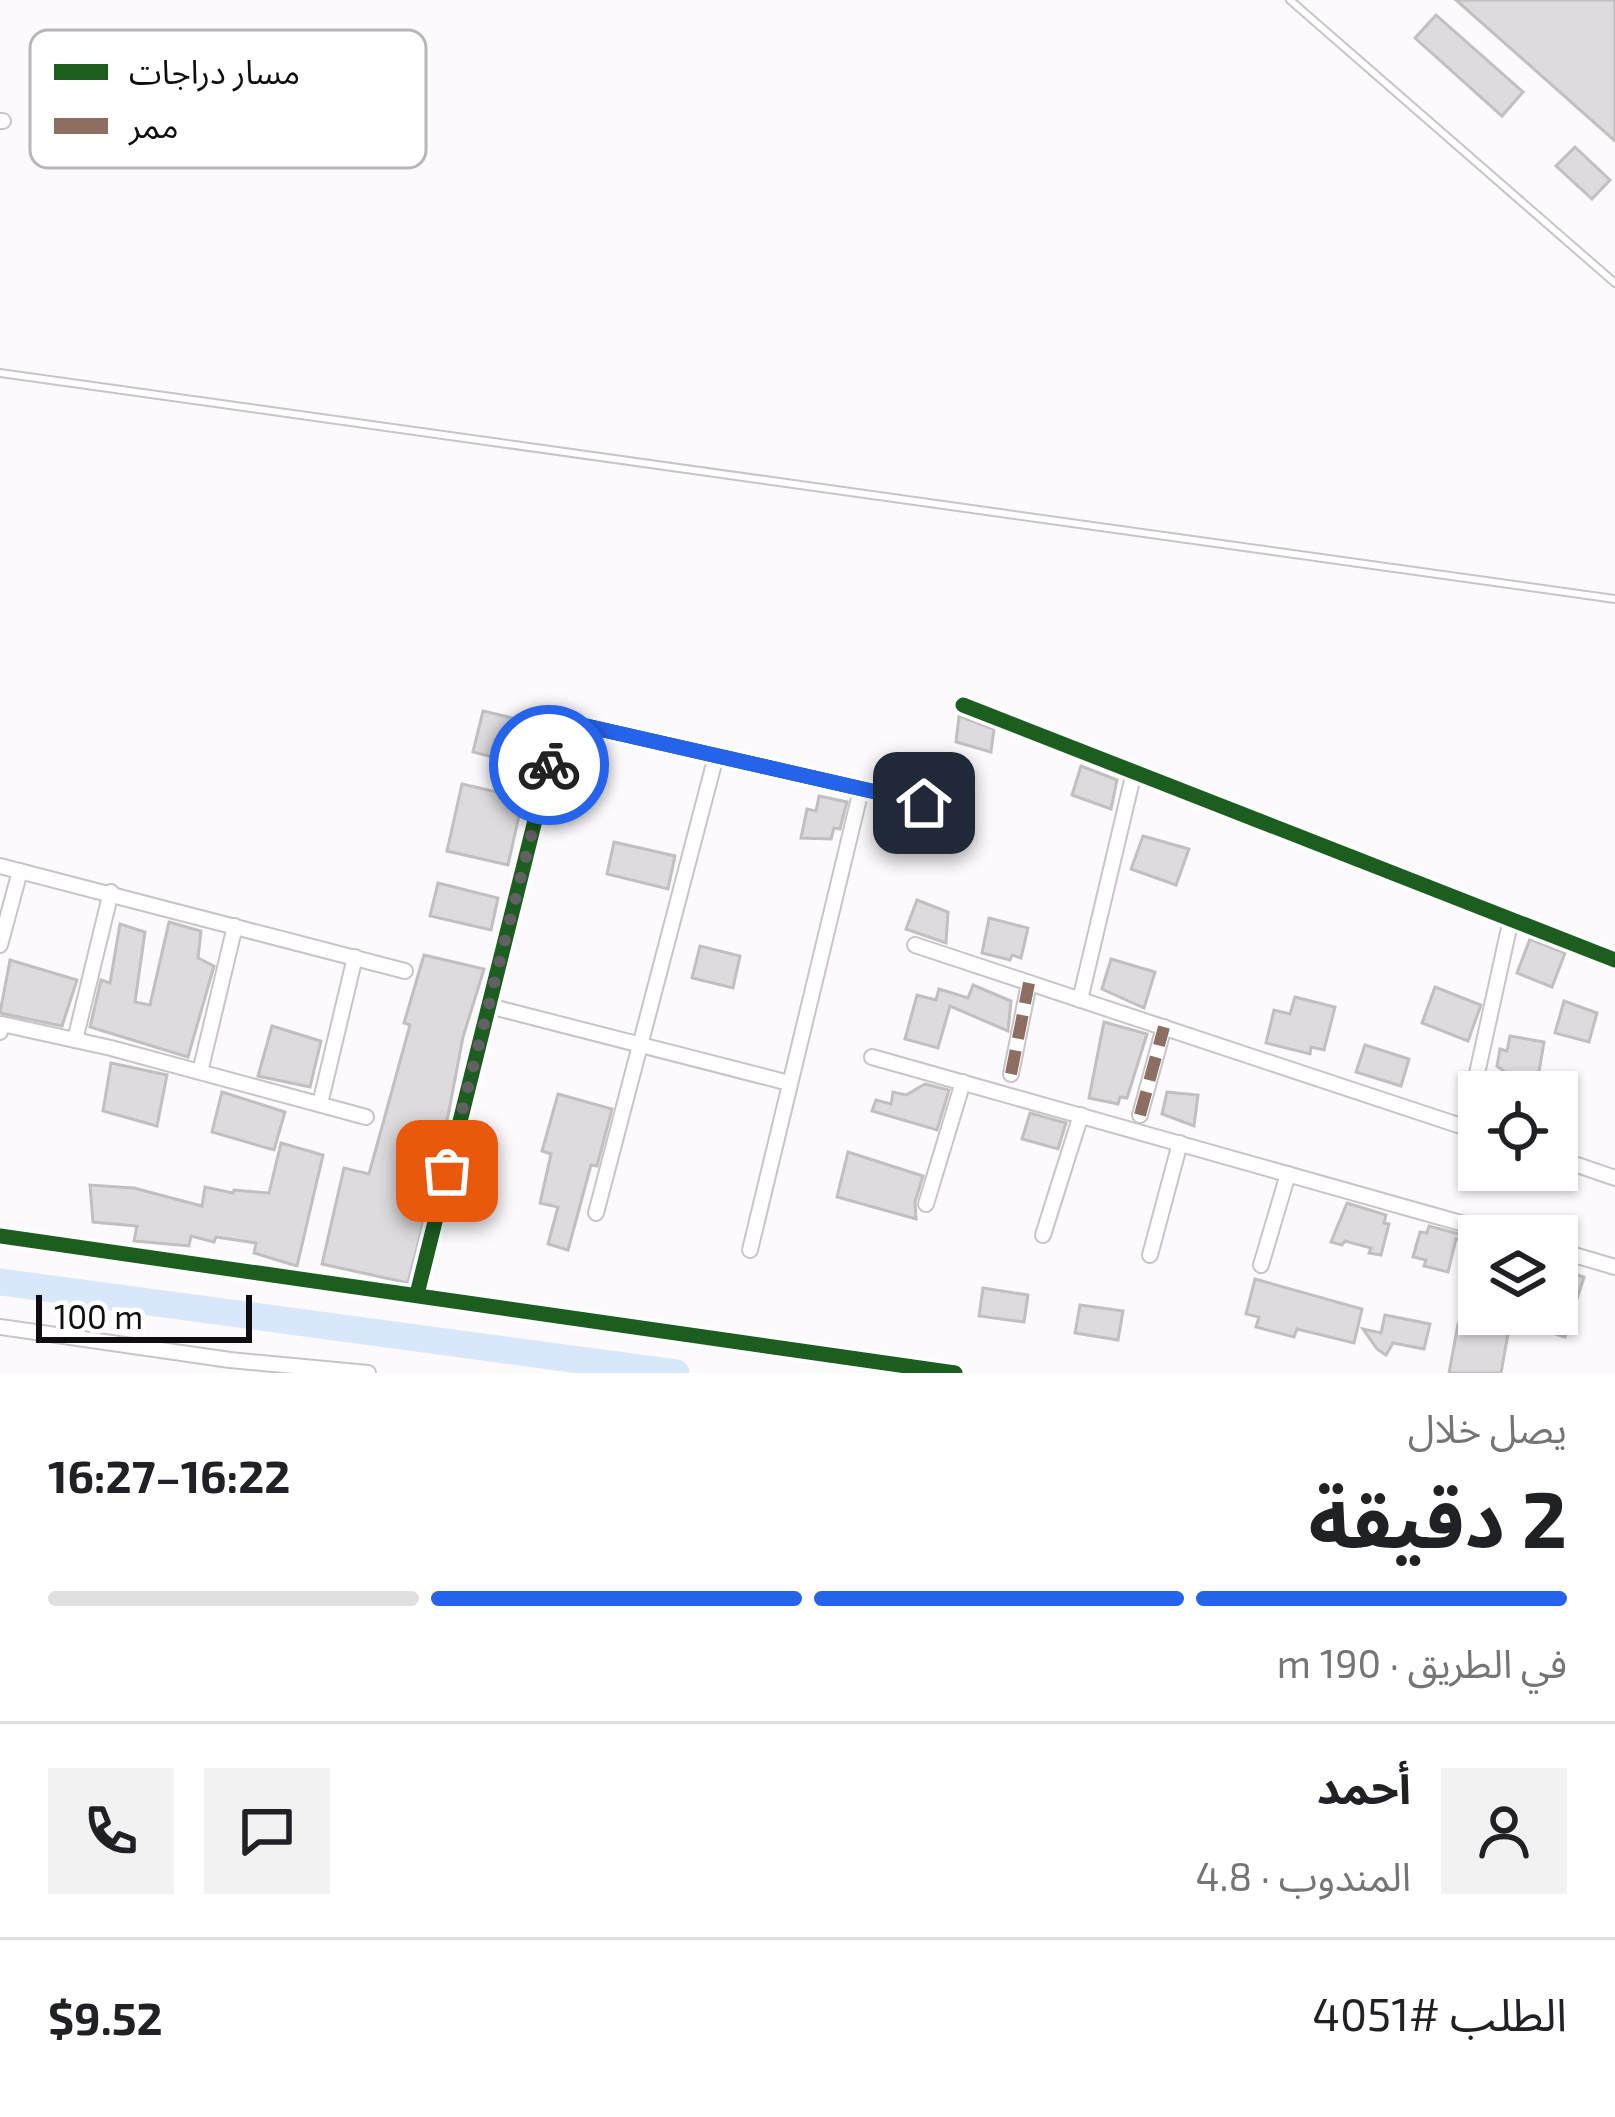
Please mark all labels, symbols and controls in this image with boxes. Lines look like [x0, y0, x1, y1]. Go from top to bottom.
legend [30, 30, 426, 168]
text: مسار دراجات [129, 51, 300, 92]
text: ممر [128, 105, 178, 146]
courier [489, 705, 609, 825]
icon: bike [516, 732, 582, 798]
pin [873, 752, 975, 854]
icon: home [891, 770, 957, 836]
map controls [1458, 1071, 1578, 1335]
button: locate [1458, 1071, 1578, 1191]
pin [396, 1120, 498, 1222]
icon: bag [414, 1138, 480, 1204]
button: layers [1458, 1215, 1578, 1335]
scale bar [36, 1289, 252, 1342]
text: 100 m [54, 1296, 143, 1336]
text: يصل خلال [1408, 1404, 1567, 1451]
text: 16:22–16:27 [48, 1448, 291, 1502]
text: 2 دقيقة [1309, 1470, 1567, 1564]
text: في الطريق · 190 m [1277, 1639, 1567, 1686]
text: أحمد [1317, 1759, 1411, 1813]
button: phone [48, 1768, 174, 1894]
button: chat [204, 1768, 330, 1894]
button: person [1441, 1768, 1567, 1894]
text: المندوب · 4.8 [1196, 1852, 1411, 1899]
text: الطلب #4051 [1312, 1986, 1567, 2040]
text: $9.52 [48, 1990, 163, 2044]

